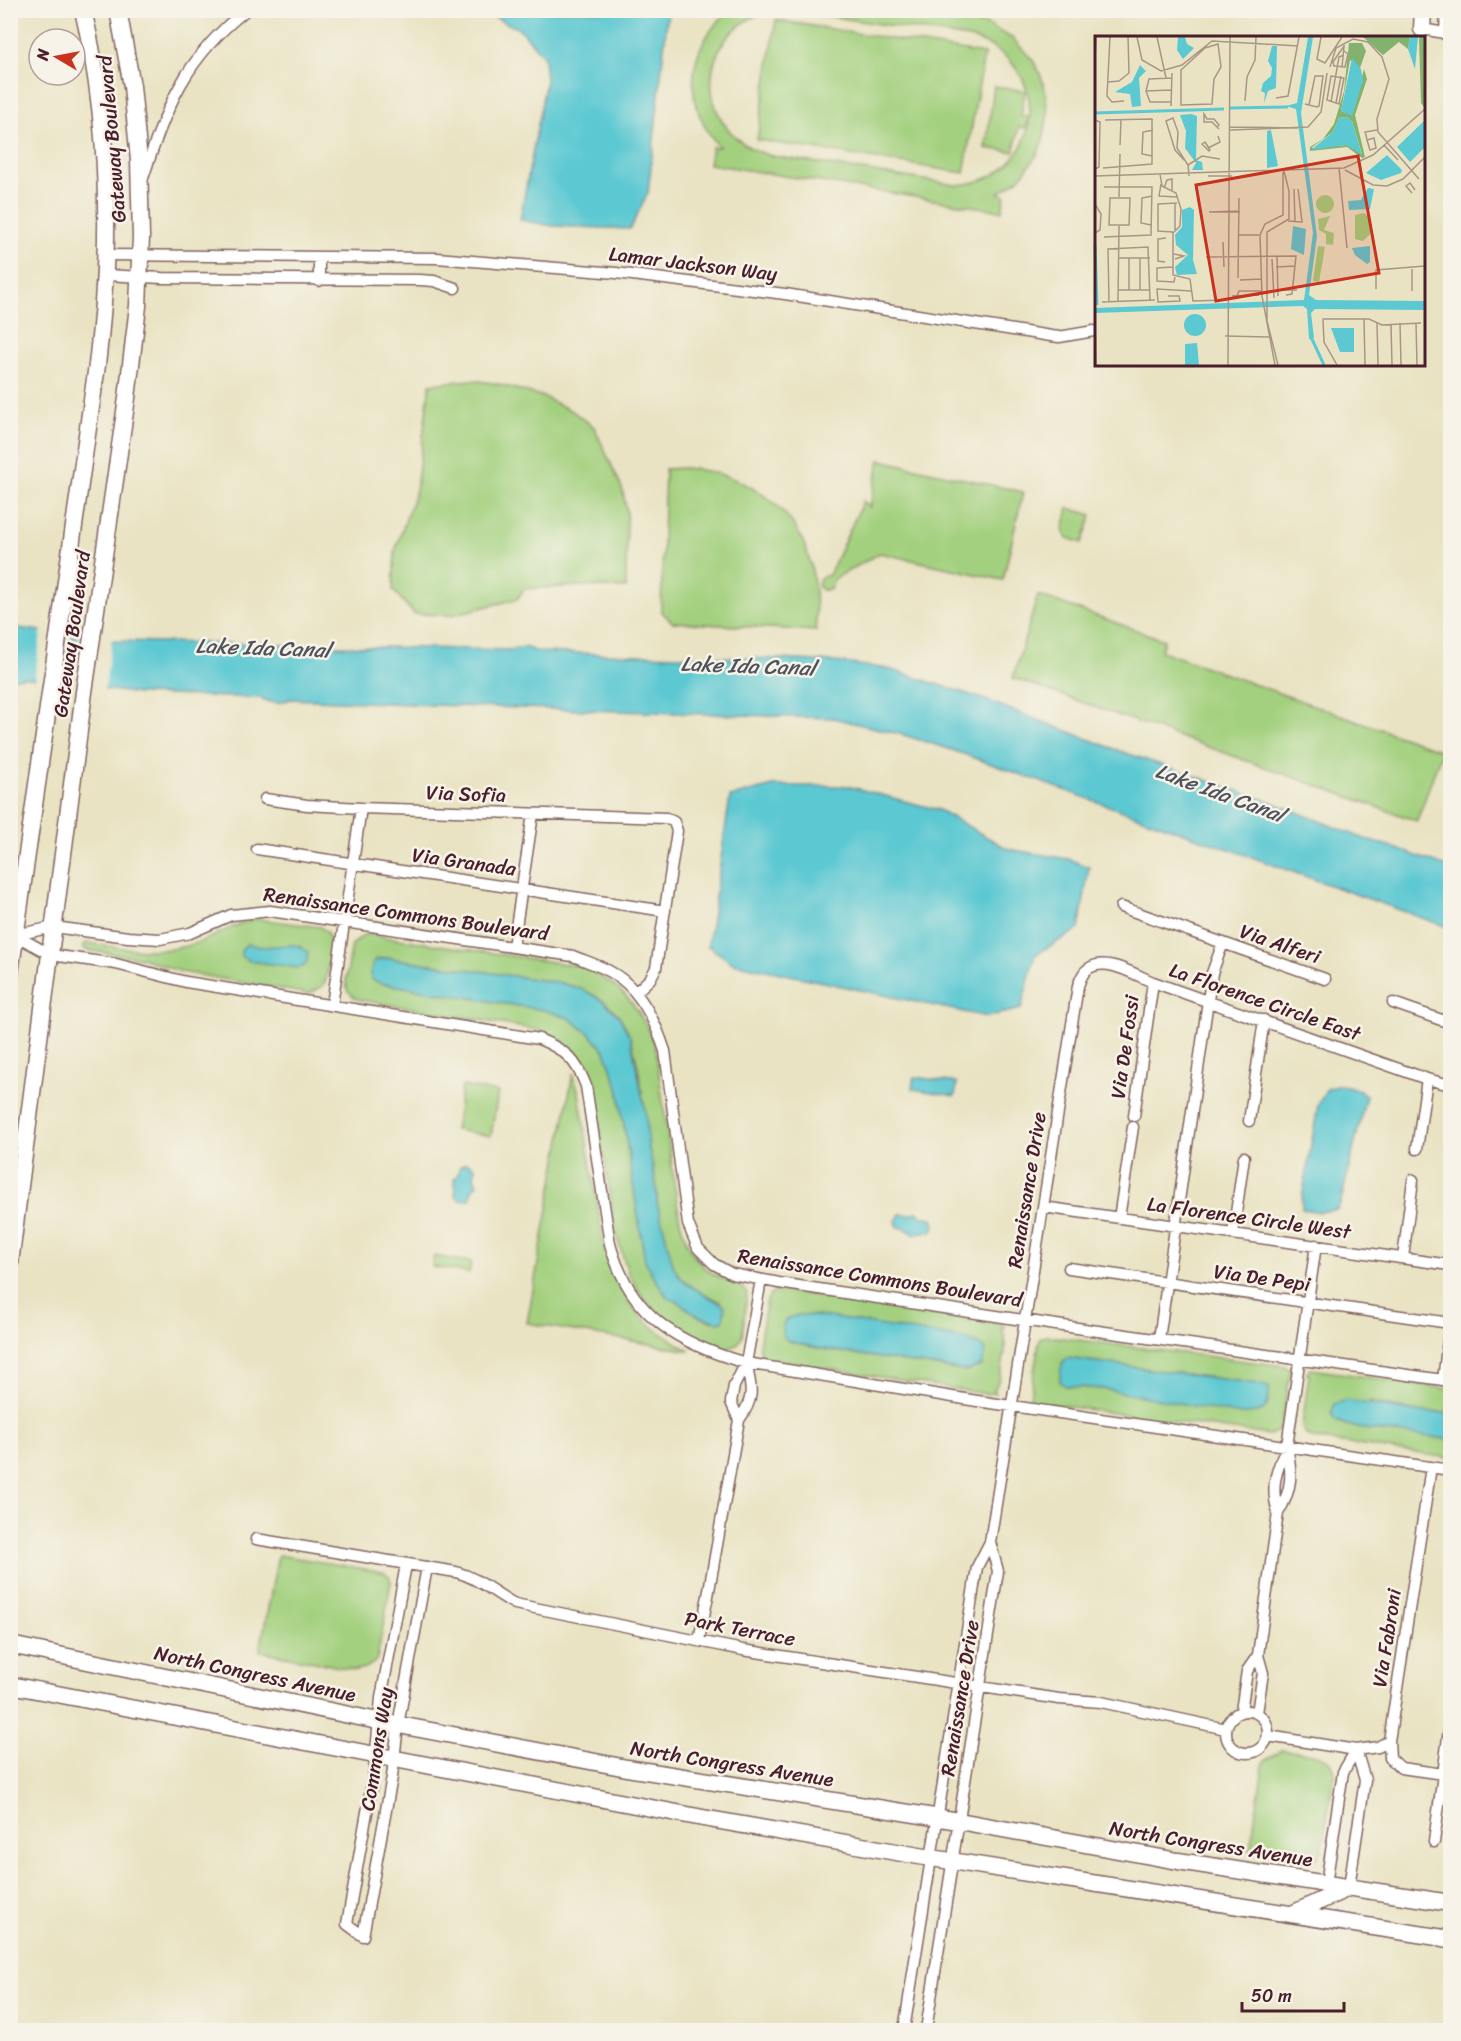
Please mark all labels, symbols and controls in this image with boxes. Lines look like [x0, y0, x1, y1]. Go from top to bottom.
north arrow [27, 27, 87, 87]
inset map [1095, 36, 1425, 366]
text: N [27, 46, 58, 63]
street label: Gateway Boulevard [87, 52, 137, 224]
street label: Lamar Jackson Way [607, 236, 780, 292]
street label: Gateway Boulevard [43, 547, 101, 719]
water label: Lake Ida Canal [195, 627, 336, 670]
water label: Lake Ida Canal [680, 645, 821, 688]
water label: Lake Ida Canal [1150, 752, 1294, 836]
street label: Via Sofia [425, 775, 507, 813]
street label: Via Granada [410, 837, 519, 887]
street label: Renaissance Commons Boulevard [261, 877, 552, 952]
street label: Via Alferi [1235, 914, 1327, 975]
street label: La Florence Circle East [1164, 953, 1366, 1051]
street label: Via De Fossi [1100, 991, 1150, 1101]
street label: Renaissance Drive [997, 1109, 1057, 1271]
street label: La Florence Circle West [1145, 1186, 1354, 1250]
street label: Renaissance Commons Boulevard [735, 1238, 1026, 1318]
street label: Via De Pepi [1211, 1254, 1314, 1302]
street label: Via Fabroni [1362, 1585, 1412, 1690]
street label: Park Terrace [682, 1601, 798, 1657]
street label: Renaissance Drive [930, 1617, 990, 1779]
street label: North Congress Avenue [151, 1636, 359, 1713]
street label: Commons Way [350, 1684, 404, 1813]
street label: North Congress Avenue [628, 1731, 837, 1797]
street label: North Congress Avenue [1107, 1811, 1316, 1877]
scale bar [1242, 1975, 1344, 2013]
text: 50 m [1251, 1980, 1292, 2012]

